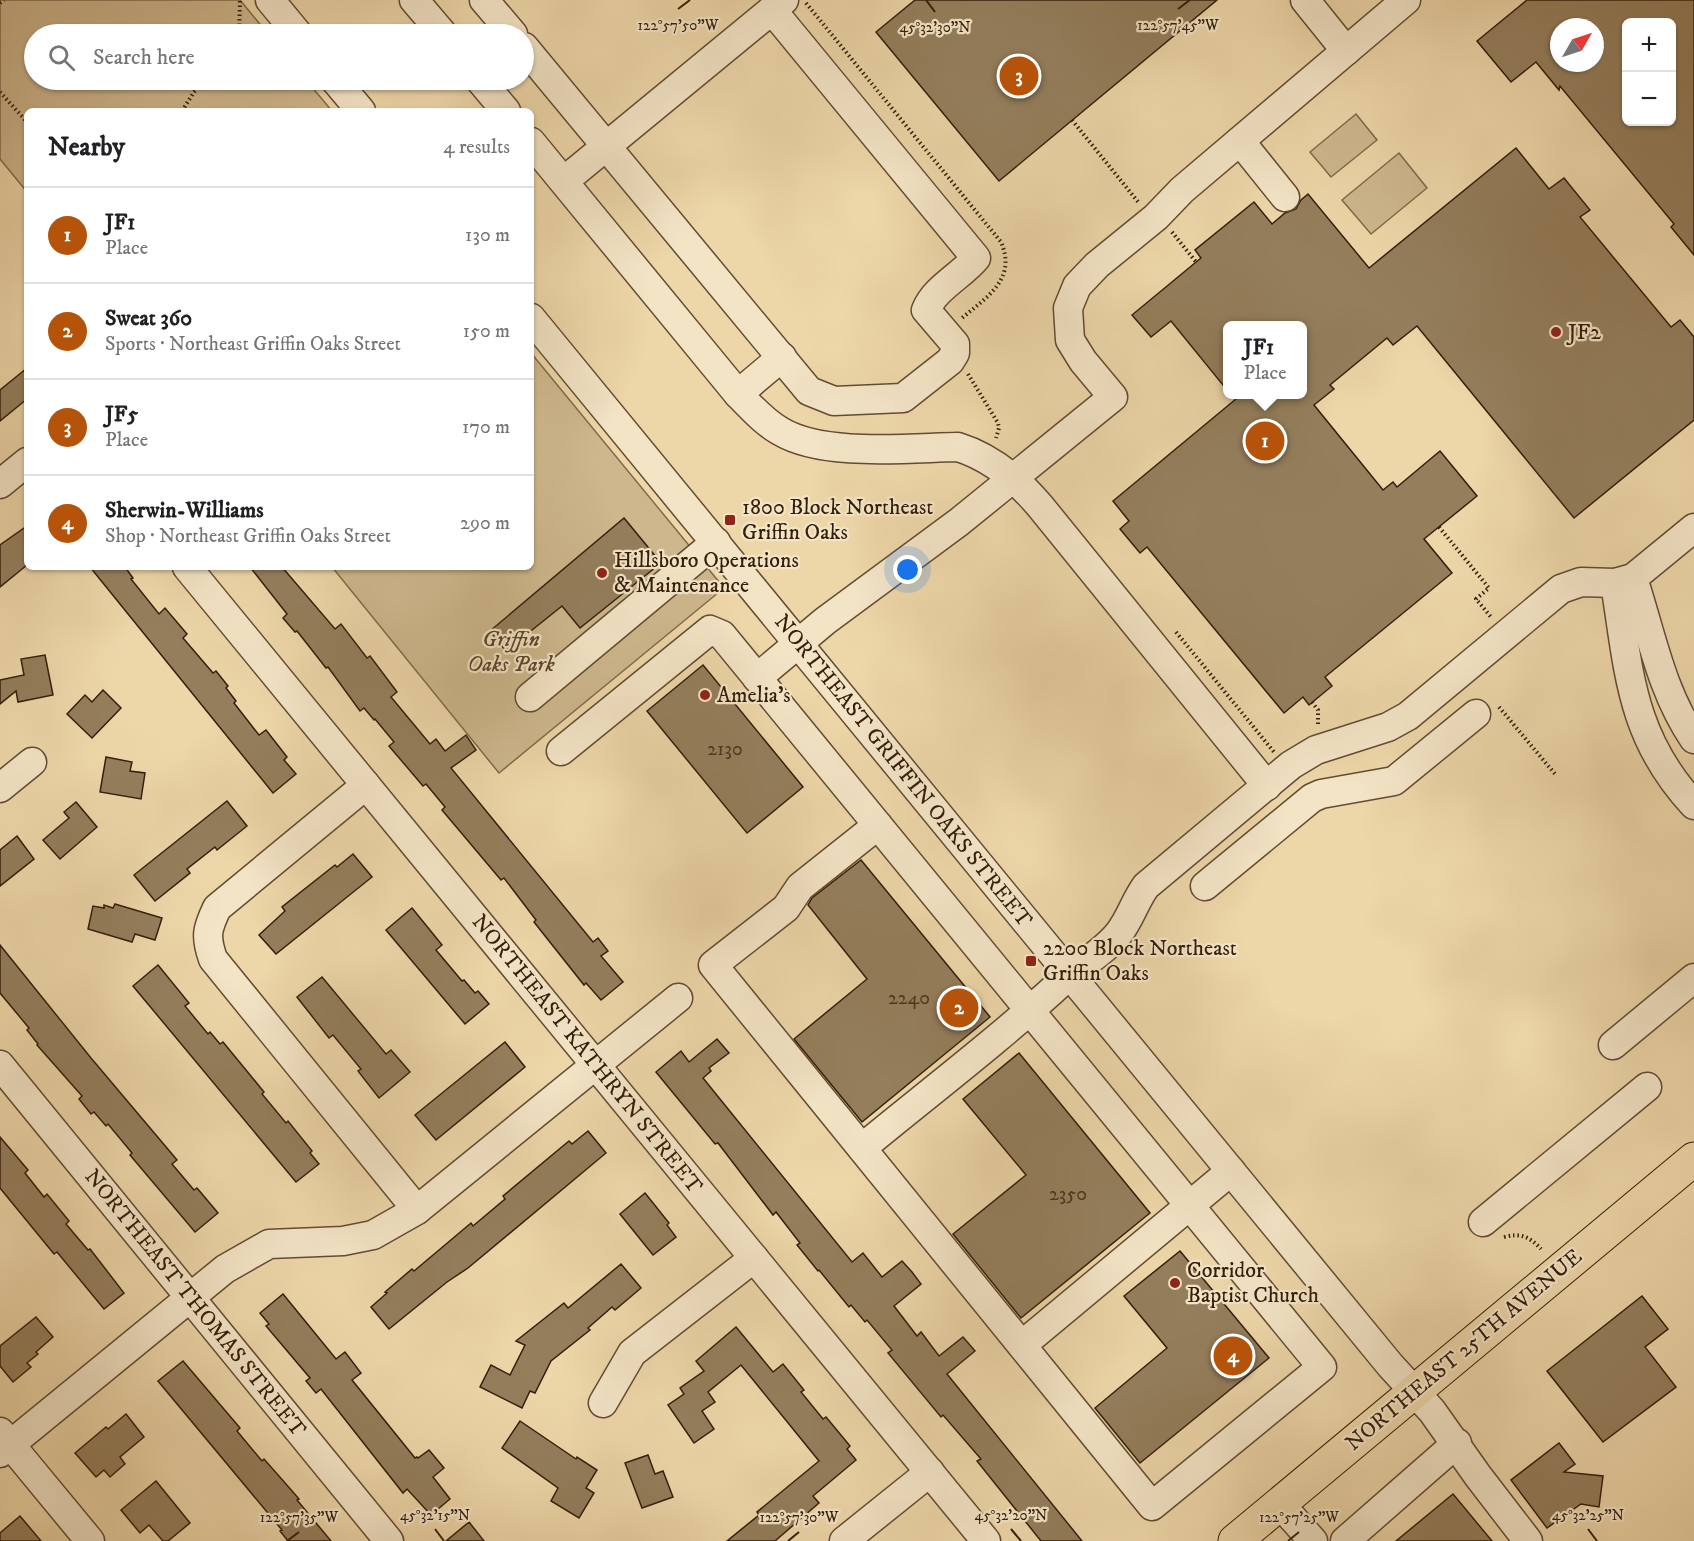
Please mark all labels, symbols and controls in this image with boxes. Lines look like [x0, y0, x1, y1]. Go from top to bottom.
text: 122°57'50"W [638, 16, 719, 35]
text: 122°57'45"W [1137, 16, 1219, 35]
text: 45°32'30"N [899, 18, 971, 37]
north arrow [1550, 18, 1604, 72]
map controls [1622, 18, 1676, 126]
button: + [1622, 18, 1676, 72]
search box [24, 24, 534, 90]
icon: search [45, 41, 78, 74]
text: Search here [93, 44, 195, 71]
pin: 3 [1000, 54, 1038, 98]
button: − [1622, 72, 1676, 126]
text: Nearby [48, 131, 125, 164]
text: 4 results [443, 135, 510, 160]
text: JF1 [105, 209, 135, 236]
text: 1 [64, 223, 71, 248]
text: 130 m [465, 223, 510, 248]
text: Place [105, 236, 148, 261]
text: Sweat 360 [105, 305, 192, 332]
text: 2 [63, 319, 72, 344]
text: 150 m [463, 319, 510, 344]
place label: JF2 [1566, 319, 1601, 346]
popup [1223, 321, 1307, 399]
marker: JF2 [1549, 325, 1563, 339]
text: Sports · Northeast Griffin Oaks Street [105, 332, 401, 357]
text: JF1 [1244, 334, 1274, 361]
text: Place [1244, 361, 1286, 386]
text: JF5 [105, 401, 138, 428]
text: 3 [64, 415, 71, 440]
text: 170 m [462, 415, 510, 440]
pin: 1 [1246, 418, 1284, 464]
text: Place [105, 428, 148, 453]
place label: 1800 Block Northeast Griffin Oaks [742, 494, 933, 546]
text: Sherwin-Williams [105, 497, 264, 524]
text: 4 [62, 511, 73, 536]
text: 290 m [460, 511, 510, 536]
marker: 1800 Block Northeast Griffin Oaks [723, 513, 737, 527]
text: Shop · Northeast Griffin Oaks Street [105, 524, 391, 549]
place label: Hillsboro Operations & Maintenance [614, 547, 799, 599]
your location [893, 555, 922, 584]
marker: Hillsboro Operations & Maintenance [595, 566, 609, 580]
street label: NORTHEAST GRIFFIN OAKS STREET [768, 609, 1038, 933]
park label: Griffin Oaks Park [467, 626, 555, 678]
place label: Amelia's [717, 682, 791, 709]
marker: Amelia's [698, 688, 712, 702]
house number: 2130 [707, 737, 743, 762]
street label: NORTHEAST KATHRYN STREET [466, 909, 708, 1199]
place label: 2200 Block Northeast Griffin Oaks [1043, 935, 1237, 987]
marker: 2200 Block Northeast Griffin Oaks [1024, 954, 1038, 968]
house number: 2240 [888, 986, 930, 1011]
pin: 2 [940, 986, 978, 1030]
street label: NORTHEAST THOMAS STREET [79, 1164, 312, 1443]
house number: 2350 [1049, 1182, 1087, 1207]
street label: NORTHEAST 25TH AVENUE [1340, 1243, 1588, 1457]
place label: Corridor Baptist Church [1187, 1257, 1319, 1309]
marker: Corridor Baptist Church [1168, 1276, 1182, 1290]
pin: 4 [1214, 1334, 1252, 1378]
text: 45°32'15"N [400, 1506, 470, 1525]
text: 45°32'20"N [975, 1506, 1047, 1525]
text: 45°32'25"N [1552, 1506, 1624, 1525]
text: 122°57'35"W [260, 1508, 339, 1527]
text: 122°57'30"W [759, 1508, 839, 1527]
text: 122°57'25"W [1259, 1508, 1339, 1527]

